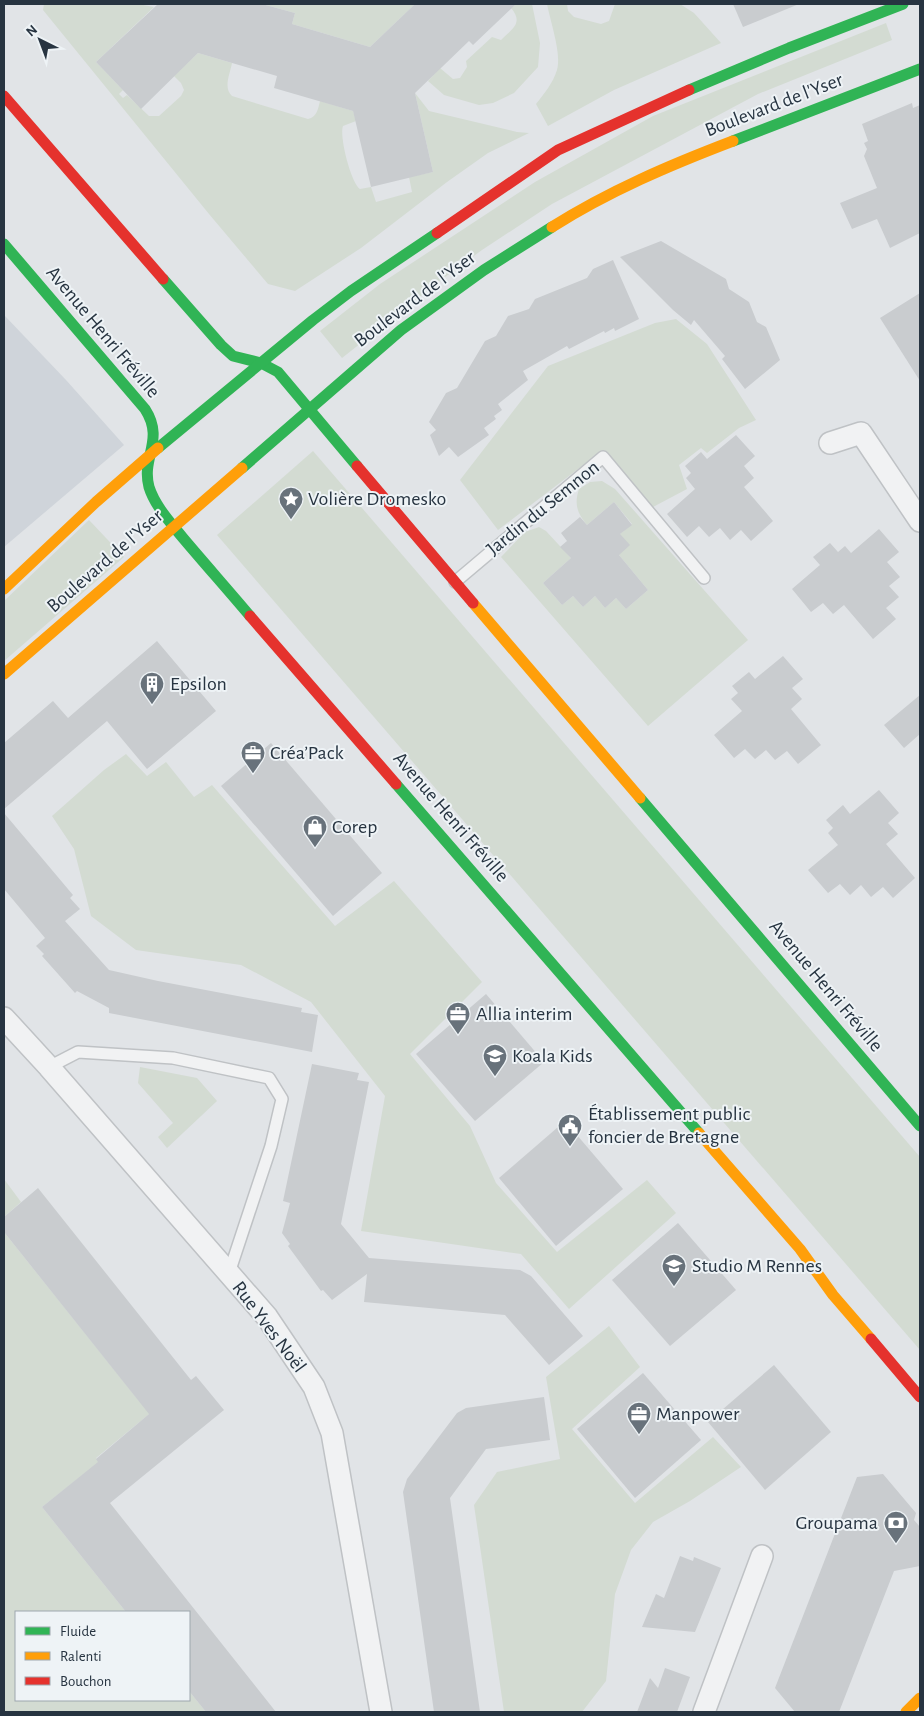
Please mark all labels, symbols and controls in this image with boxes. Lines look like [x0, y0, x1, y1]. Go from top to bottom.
north arrow [15, 15, 65, 65]
text: N [24, 23, 40, 40]
street label: Boulevard de l'Yser [702, 69, 846, 141]
street label: Boulevard de l'Yser [351, 247, 480, 351]
street label: Avenue Henri Fréville [42, 262, 164, 402]
street label: Jardin du Semnon [483, 457, 603, 559]
place icon: Volière Dromesko [278, 486, 304, 520]
place label: Volière Dromesko [308, 489, 446, 509]
street label: Boulevard de l'Yser [43, 505, 167, 616]
building icon: Epsilon [139, 671, 165, 705]
place label: Epsilon [170, 674, 227, 694]
office icon: Créa’Pack [240, 740, 266, 774]
place label: Créa’Pack [270, 743, 344, 763]
street label: Avenue Henri Fréville [389, 748, 513, 886]
shop icon: Corep [302, 814, 328, 848]
place label: Corep [332, 817, 377, 837]
street label: Avenue Henri Fréville [765, 916, 887, 1056]
office icon: Allia interim [445, 1001, 471, 1035]
place label: Allia interim [476, 1004, 573, 1024]
school or university icon: Koala Kids [482, 1043, 508, 1077]
place label: Koala Kids [512, 1046, 593, 1066]
place label: Établissement public foncier de Bretagne [588, 1103, 751, 1147]
public building icon: Établissement public foncier de Bretagne [557, 1113, 583, 1147]
school or university icon: Studio M Rennes [661, 1253, 687, 1287]
place label: Studio M Rennes [692, 1256, 822, 1276]
street label: Rue Yves Noël [228, 1278, 310, 1376]
office icon: Manpower [626, 1401, 652, 1435]
place label: Manpower [656, 1404, 740, 1424]
bank icon: Groupama [883, 1510, 909, 1544]
place label: Groupama [795, 1513, 878, 1533]
legend [15, 1611, 190, 1701]
text: Fluide [60, 1624, 96, 1639]
text: Ralenti [60, 1649, 102, 1664]
text: Bouchon [60, 1674, 111, 1689]

